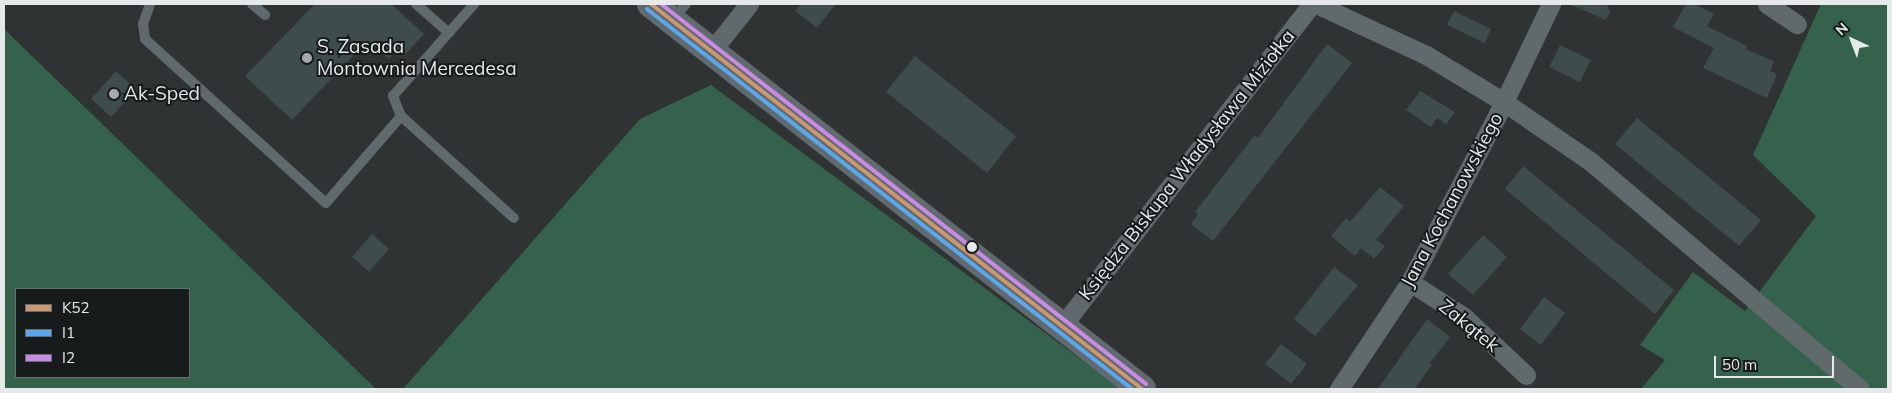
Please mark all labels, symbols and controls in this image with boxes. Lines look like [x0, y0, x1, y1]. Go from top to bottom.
north arrow [1827, 15, 1877, 65]
text: N [1832, 19, 1852, 39]
street label: Księdza Biskupa Władysława Miziołka [1074, 25, 1300, 305]
place label: S. Zasada Montownia Mercedesa [317, 36, 517, 80]
marker: S. Zasada Montownia Mercedesa [301, 52, 313, 64]
place label: Ak-Sped [124, 83, 200, 105]
marker: Ak-Sped [108, 88, 120, 100]
street label: Jana Kochanowskiego [1396, 109, 1508, 291]
unlabelled marker [967, 242, 977, 252]
legend [15, 288, 190, 378]
street label: Zakątek [1435, 295, 1503, 357]
text: K52 [62, 298, 90, 317]
text: I1 [62, 323, 75, 342]
scale bar [1717, 346, 1837, 378]
text: I2 [62, 348, 75, 367]
text: 50 m [1722, 355, 1757, 374]

